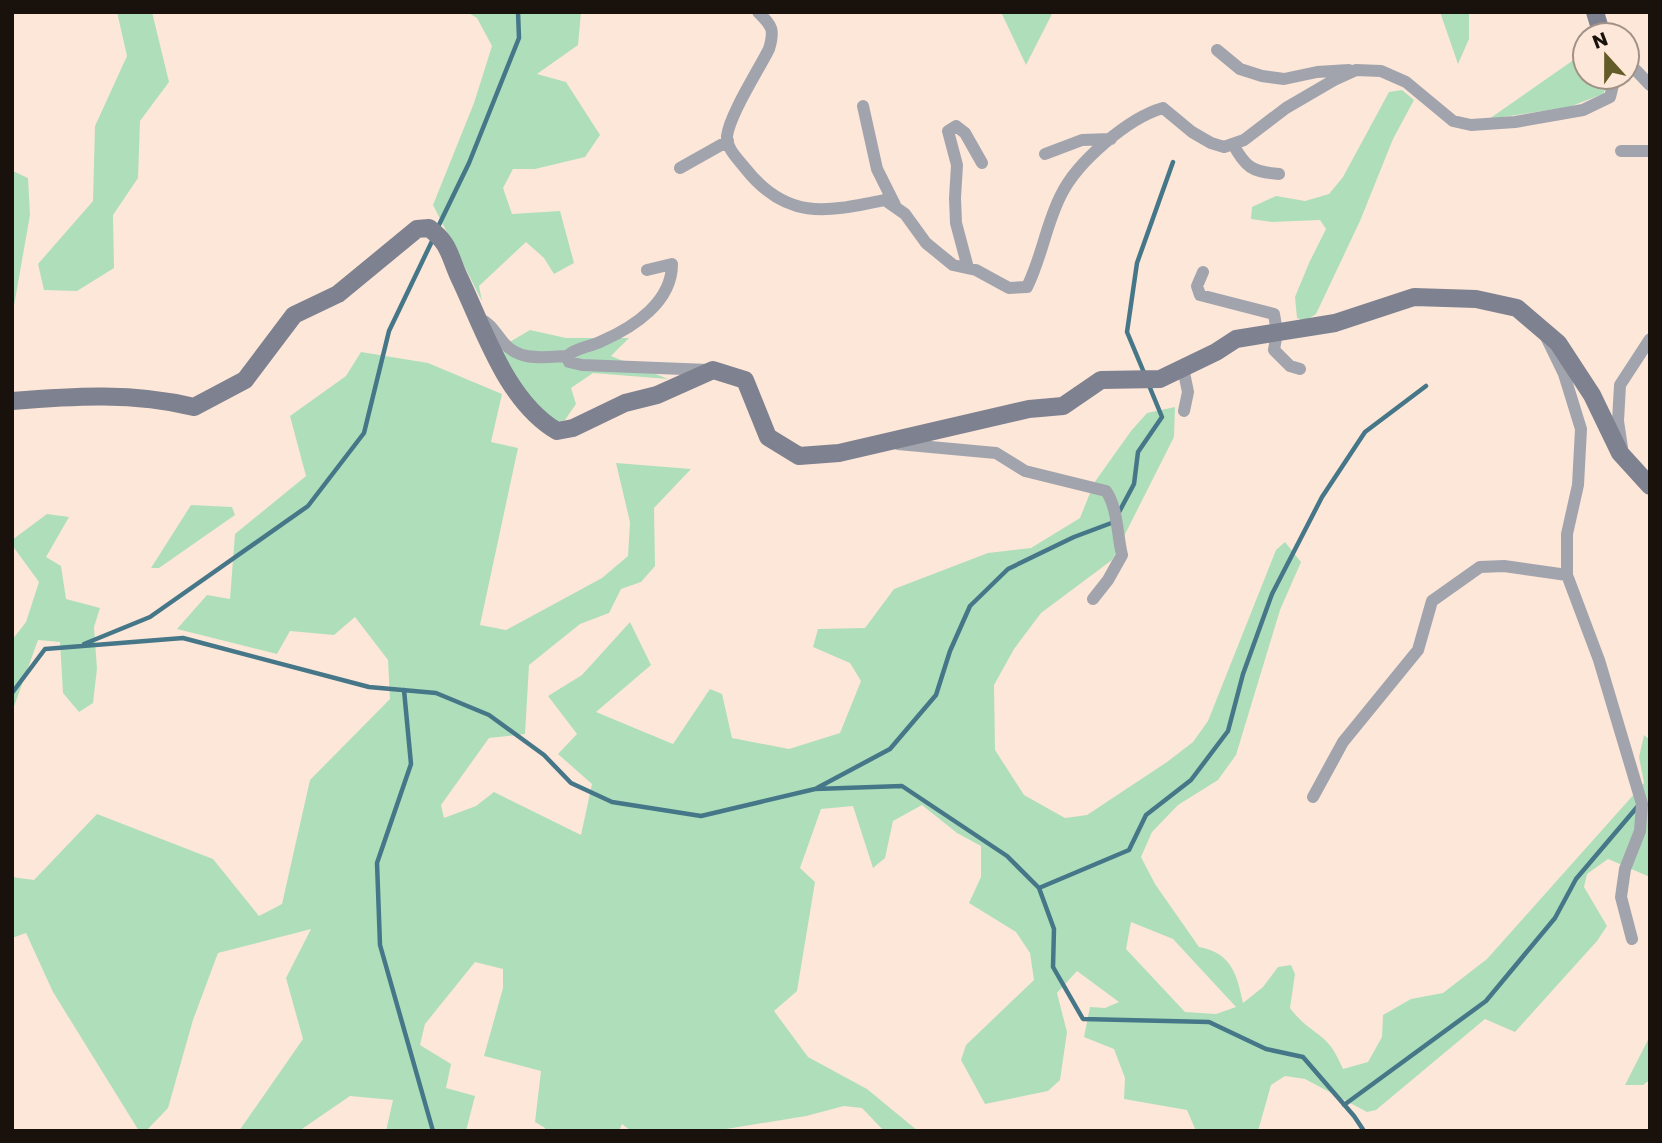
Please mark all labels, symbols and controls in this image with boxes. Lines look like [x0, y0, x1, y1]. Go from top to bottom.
north arrow [1571, 21, 1641, 91]
text: N [1589, 25, 1612, 56]

